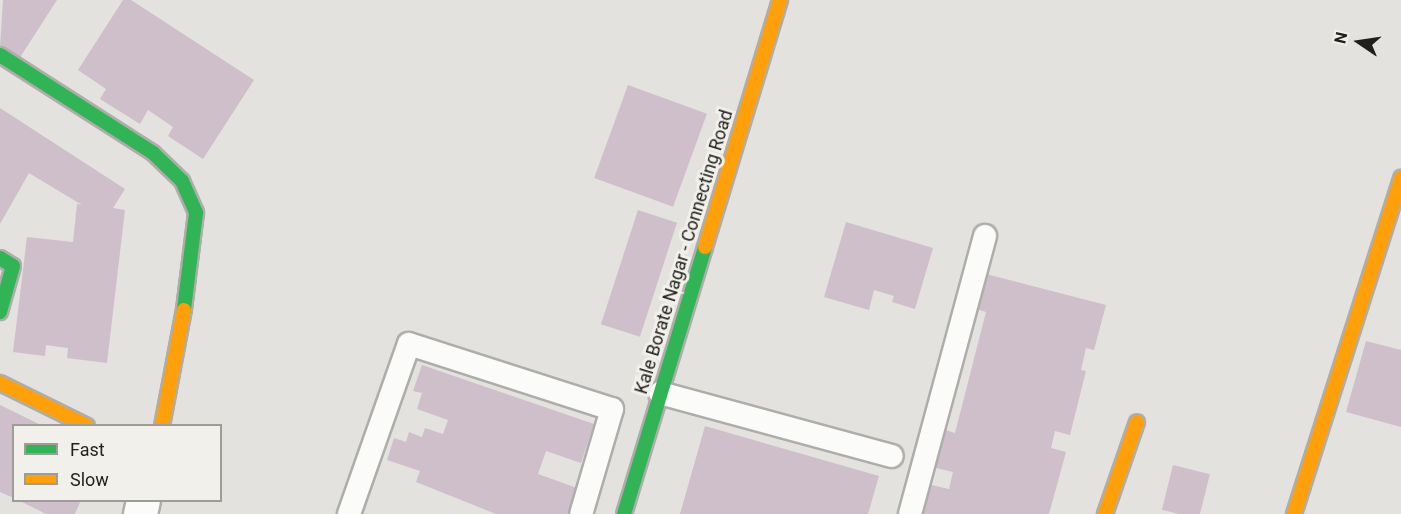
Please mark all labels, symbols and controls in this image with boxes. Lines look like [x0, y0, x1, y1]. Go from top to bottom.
north arrow [1329, 12, 1389, 72]
text: N [1330, 30, 1351, 45]
street label: Kale Borate Nagar - Connecting Road [630, 107, 738, 397]
legend [12, 424, 222, 502]
text: Fast [70, 439, 105, 460]
text: Slow [70, 469, 109, 490]

